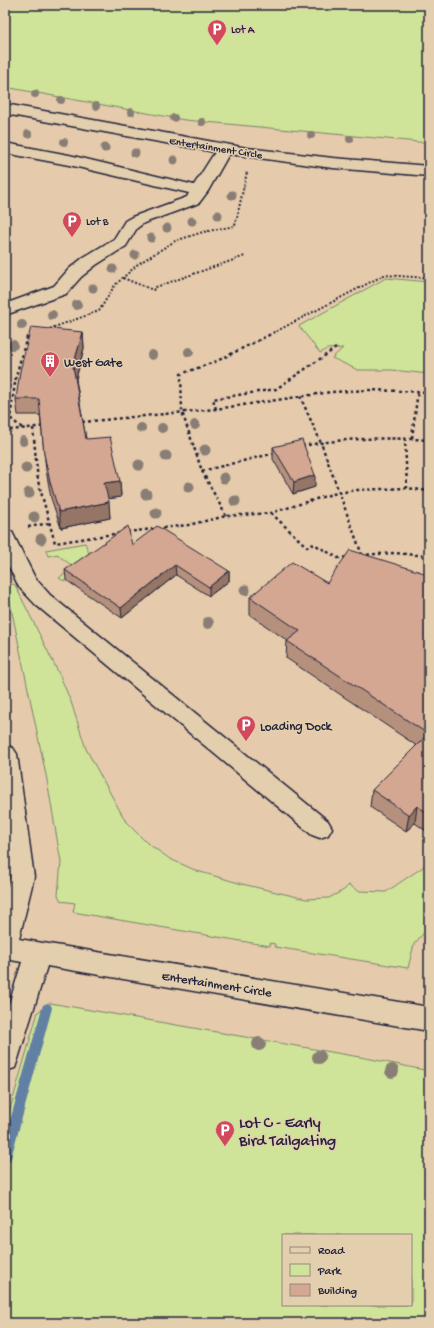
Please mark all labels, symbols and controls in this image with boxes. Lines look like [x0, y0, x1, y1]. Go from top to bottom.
parking icon: Lot A [206, 18, 228, 46]
place label: Lot A [231, 25, 255, 37]
street label: Entertainment Circle [168, 136, 263, 162]
parking icon: Lot B [61, 210, 83, 238]
place label: Lot B [86, 217, 109, 229]
building icon: West Gate [39, 350, 61, 378]
place label: West Gate [64, 356, 123, 371]
parking icon: Loading Dock [235, 714, 257, 742]
place label: Loading Dock [260, 720, 332, 735]
street label: Entertainment Circle [160, 969, 273, 1002]
place label: Lot C - Early Bird Tailgating [238, 1115, 336, 1152]
parking icon: Lot C - Early Bird Tailgating [214, 1119, 236, 1147]
legend [282, 1234, 412, 1306]
text: Road [318, 1245, 345, 1259]
text: Park [317, 1265, 343, 1279]
text: Building [317, 1285, 357, 1299]

